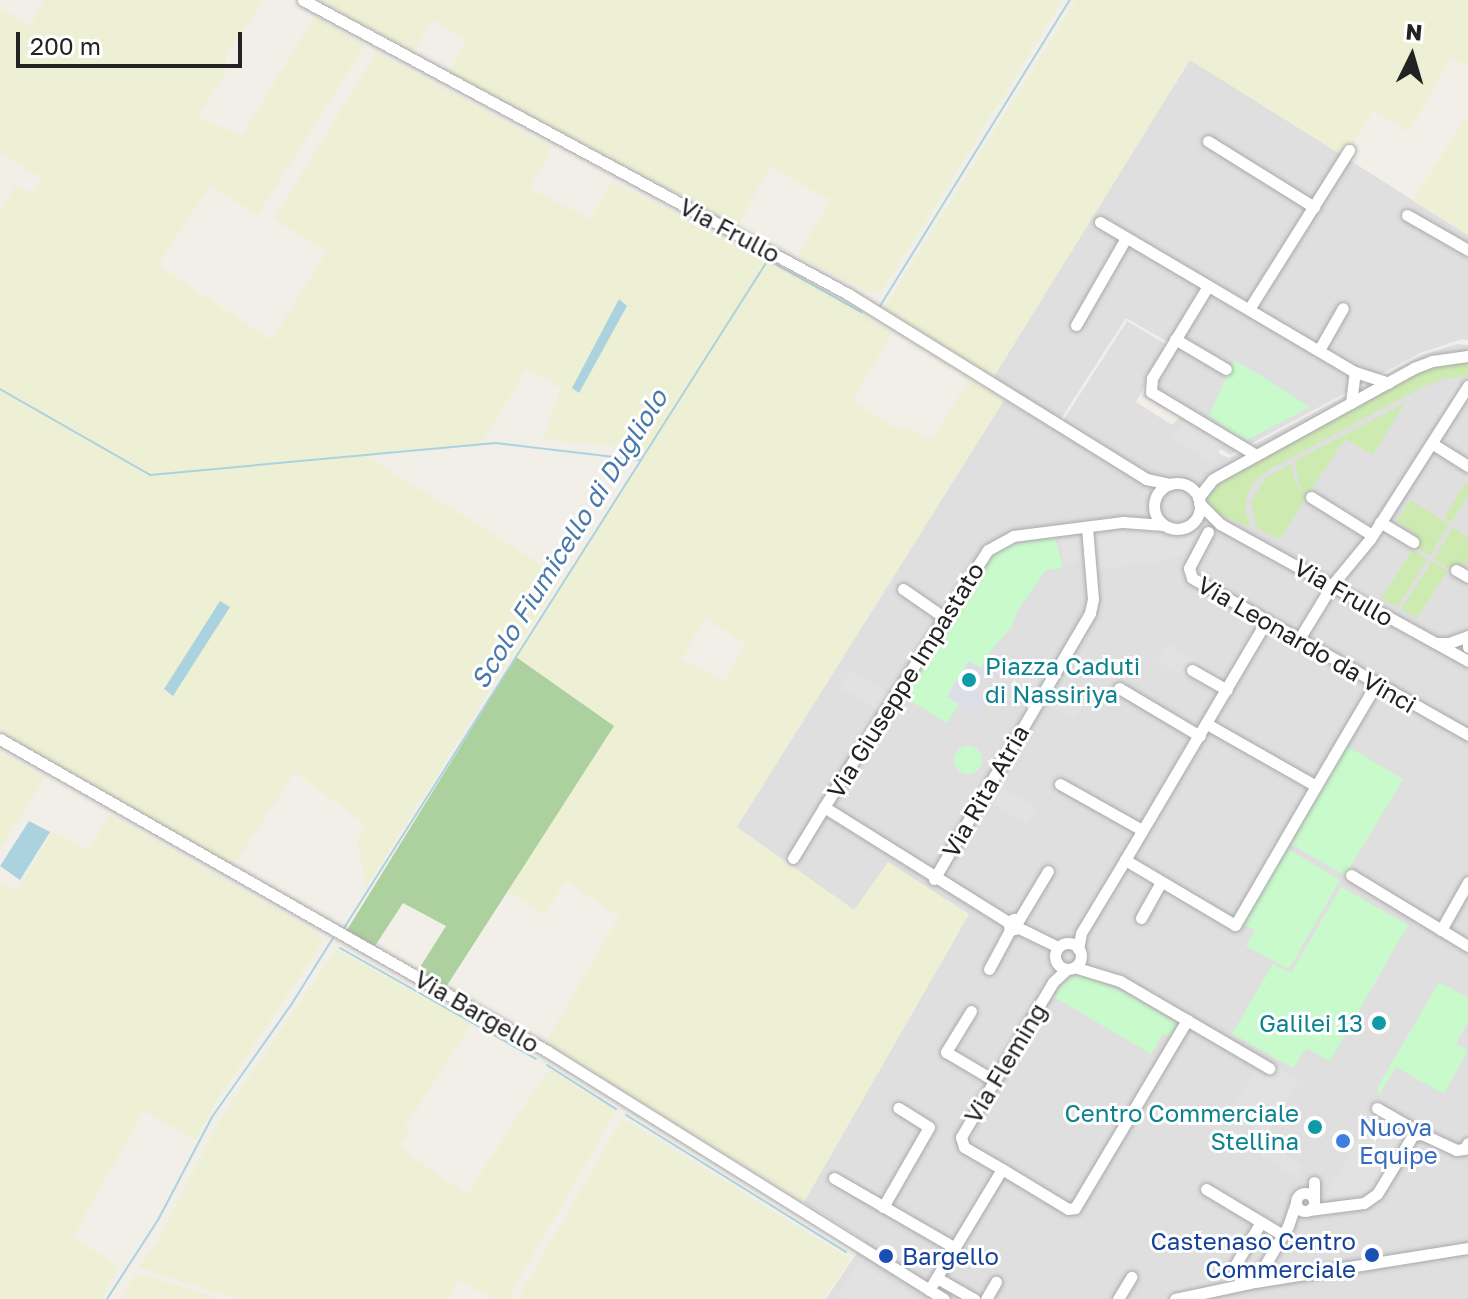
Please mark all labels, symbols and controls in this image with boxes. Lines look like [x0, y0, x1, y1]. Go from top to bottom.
scale bar [20, 16, 246, 66]
north arrow [1372, 16, 1452, 96]
text: N [1405, 17, 1424, 46]
text: 200 m [30, 31, 101, 60]
street label: Via Frullo [675, 192, 785, 268]
water label: Scolo Fiumicello di Dugliolo [464, 384, 674, 694]
street label: Via Frullo [1289, 552, 1399, 632]
street label: Via Giuseppe Impastato [821, 557, 989, 803]
street label: Via Leonardo da Vinci [1193, 570, 1421, 718]
place label: Piazza Caduti di Nassiriya [985, 652, 1140, 708]
marker: Piazza Caduti di Nassiriya [960, 671, 978, 689]
street label: Via Rita Atria [936, 720, 1034, 862]
street label: Via Bargello [410, 964, 544, 1058]
street label: Via Fleming [958, 998, 1052, 1128]
place label: Galilei 13 [1259, 1009, 1363, 1037]
marker: Galilei 13 [1370, 1014, 1388, 1032]
place label: Centro Commerciale Stellina [1064, 1099, 1299, 1155]
place label: Nuova Equipe [1359, 1113, 1438, 1169]
marker: Centro Commerciale Stellina [1306, 1118, 1324, 1136]
marker: Nuova Equipe [1334, 1132, 1352, 1150]
place label: Castenaso Centro Commerciale [1151, 1227, 1356, 1283]
place label: Bargello [902, 1242, 999, 1270]
marker: Castenaso Centro Commerciale [1363, 1246, 1381, 1264]
marker: Bargello [877, 1247, 895, 1265]

